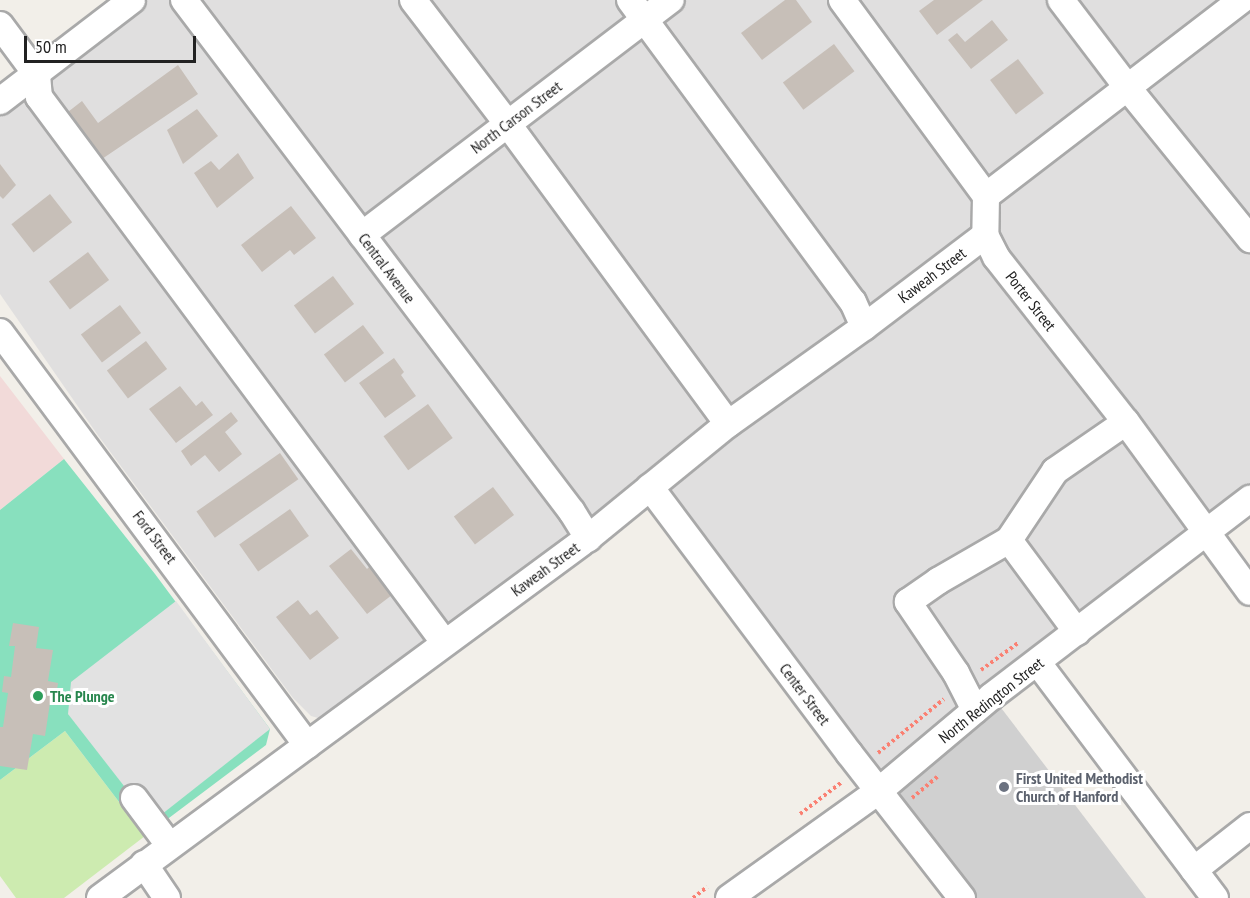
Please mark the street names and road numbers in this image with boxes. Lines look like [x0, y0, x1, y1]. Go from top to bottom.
street label: North Carson Street [467, 77, 565, 157]
street label: Central Avenue [354, 229, 420, 307]
street label: Kaweah Street [894, 243, 970, 307]
street label: Porter Street [1002, 267, 1060, 335]
street label: Ford Street [129, 507, 181, 567]
street label: Kaweah Street [507, 538, 583, 600]
street label: North Redington Street [935, 653, 1047, 747]
street label: Center Street [776, 659, 834, 729]

